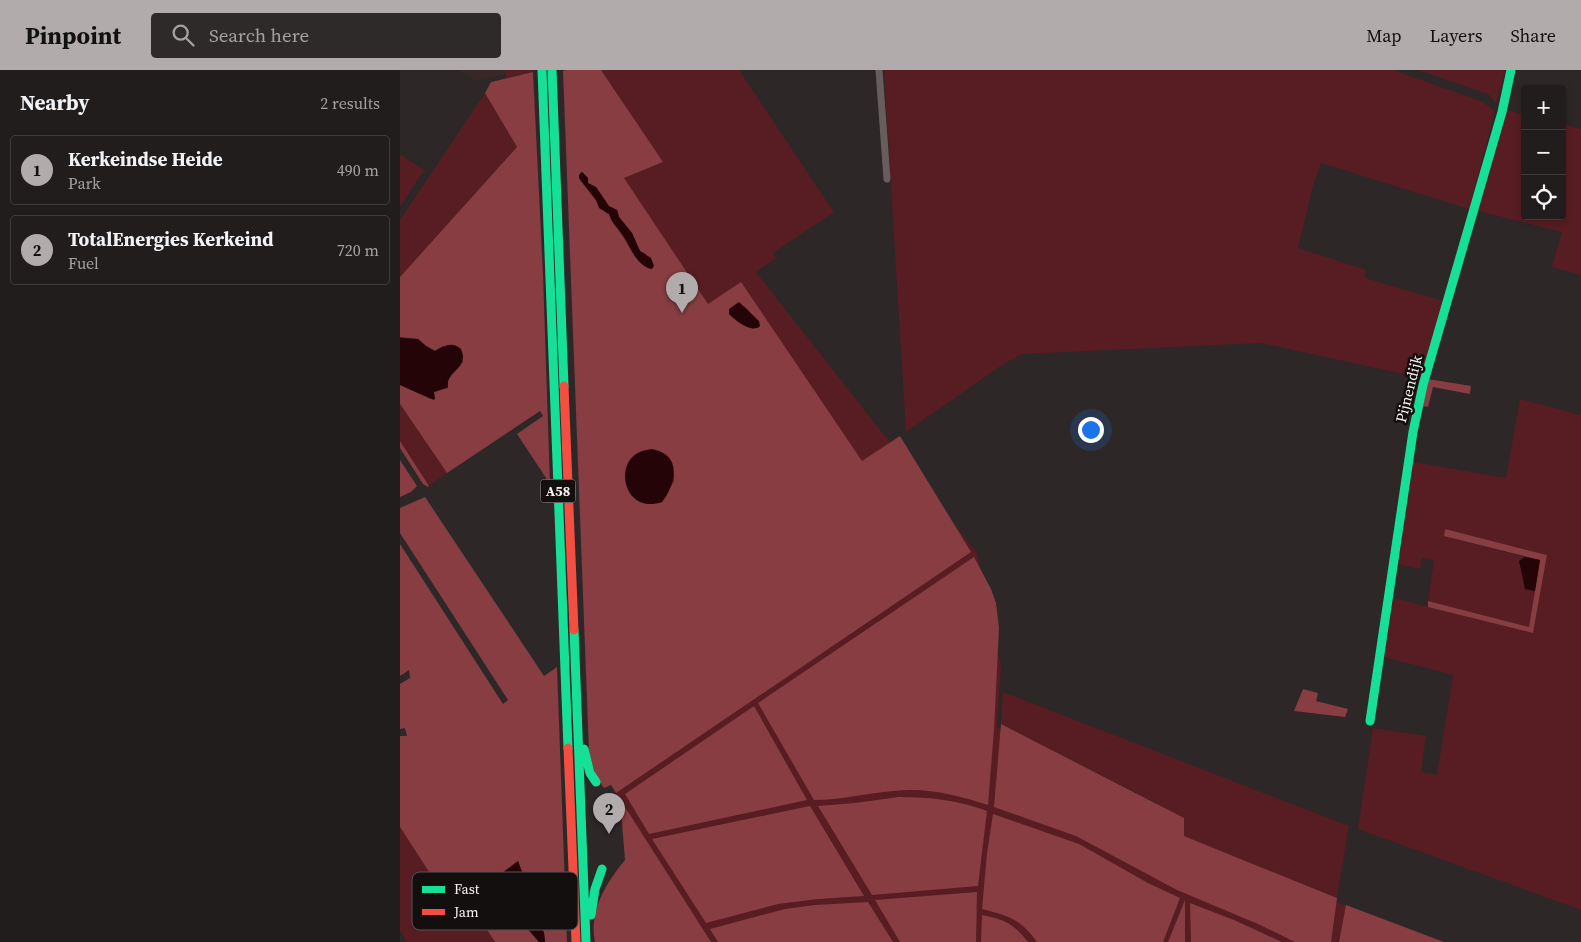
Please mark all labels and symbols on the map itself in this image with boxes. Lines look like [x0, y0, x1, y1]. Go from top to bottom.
pin: 1 [666, 272, 698, 313]
street label: Pijnendijk [1390, 352, 1427, 425]
your location [1078, 417, 1104, 443]
road number: A58 [540, 480, 576, 502]
pin: 2 [593, 793, 625, 834]
legend [412, 872, 578, 930]
text: Fast [454, 879, 480, 899]
text: Jam [453, 902, 479, 922]

